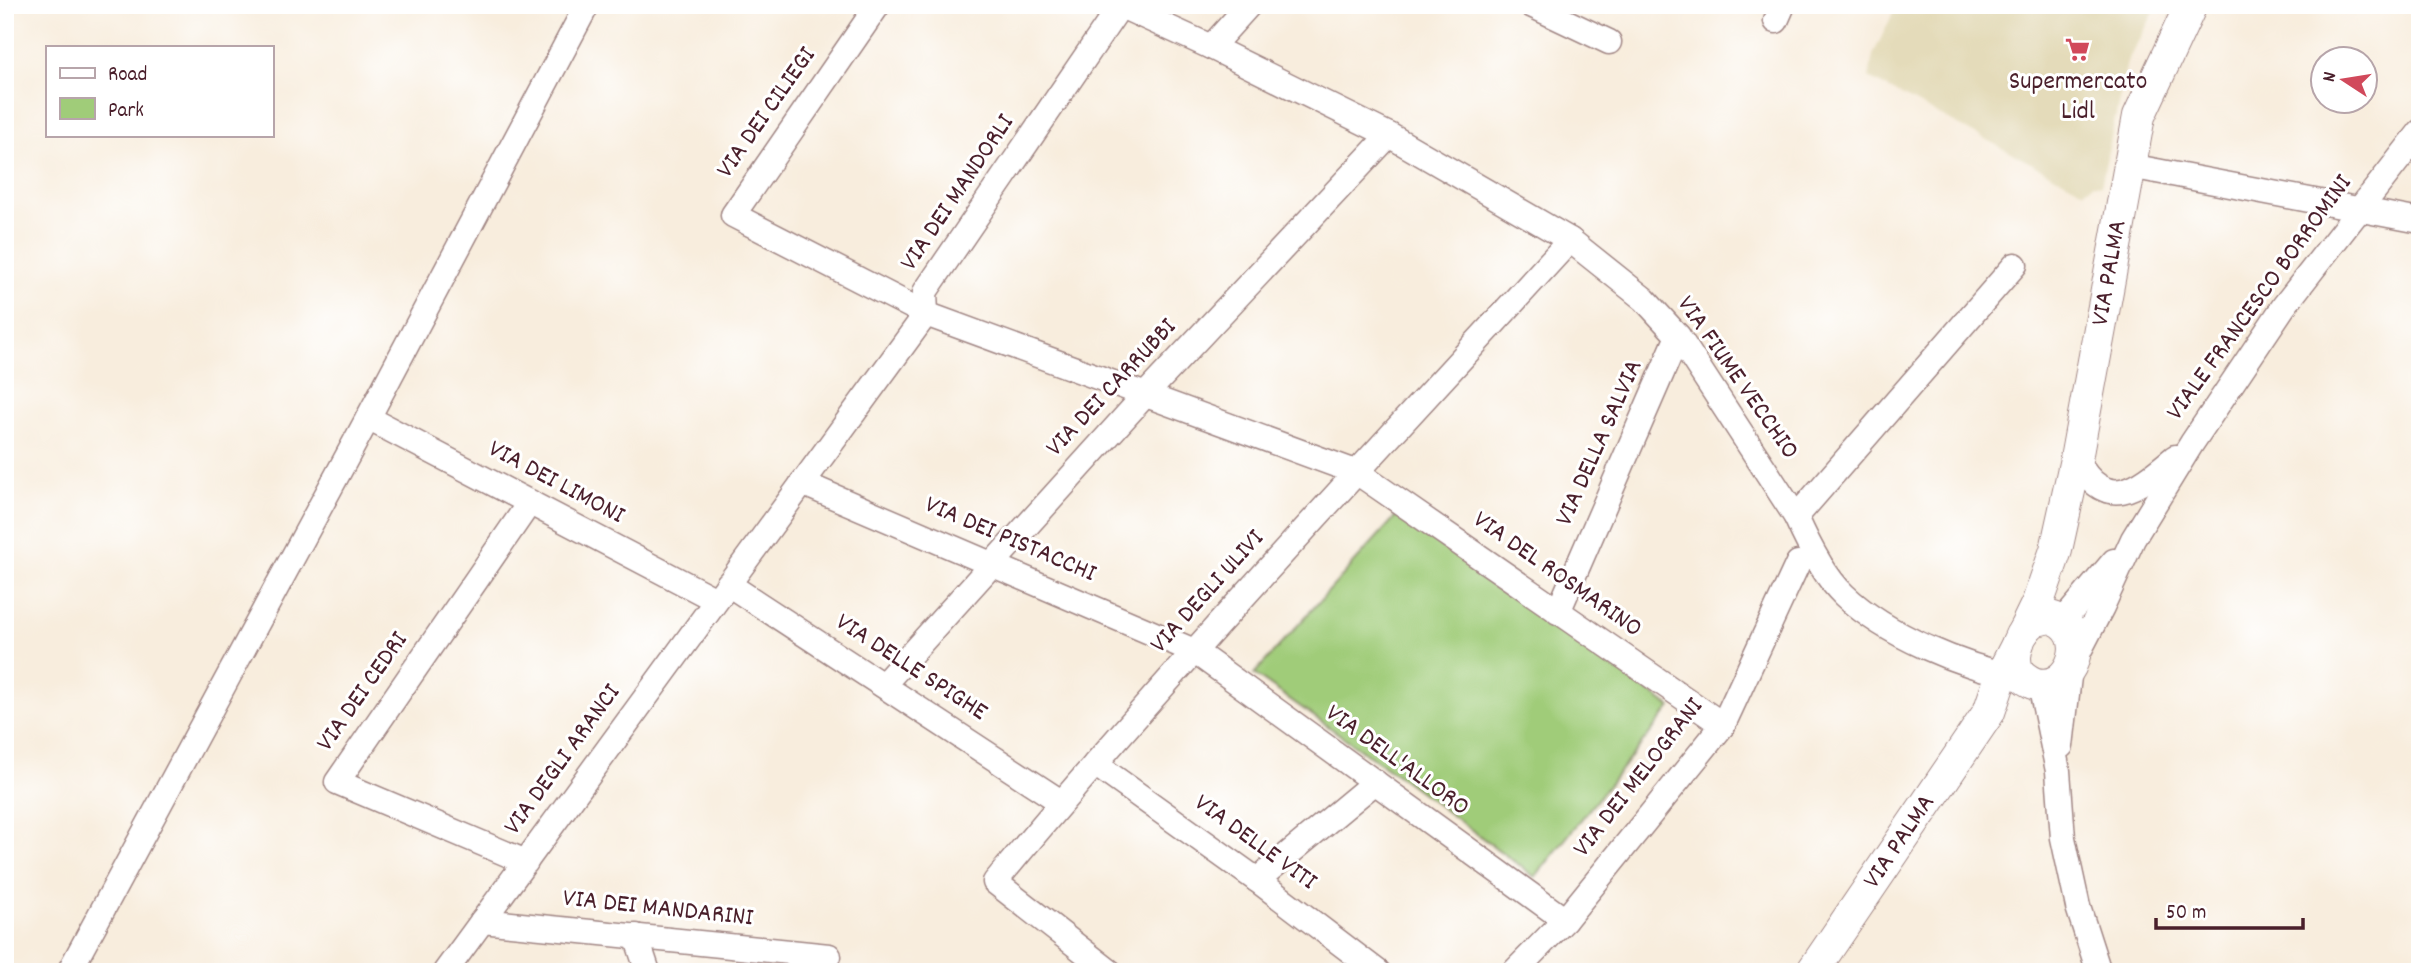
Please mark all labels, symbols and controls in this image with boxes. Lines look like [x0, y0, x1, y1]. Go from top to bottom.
supermarket icon: Supermercato Lidl [2064, 36, 2092, 64]
street label: VIA DEI CILIEGI [708, 40, 826, 186]
legend [46, 46, 273, 136]
north arrow [2310, 46, 2380, 116]
text: Road [108, 61, 147, 91]
place label: Supermercato Lidl [2009, 64, 2147, 131]
text: N [2317, 70, 2345, 85]
text: Park [108, 97, 144, 127]
street label: VIA DEI MANDORLI [892, 107, 1024, 279]
street label: VIALE FRANCESCO BORROMINI [2158, 167, 2362, 429]
street label: VIA PALMA [2083, 217, 2137, 329]
street label: VIA FIUME VECCHIO [1667, 289, 1807, 467]
street label: VIA DEI CARRUBBI [1038, 310, 1186, 466]
street label: VIA DELLA SALVIA [1547, 354, 1653, 532]
street label: VIA DEI LIMONI [481, 432, 631, 534]
street label: VIA DEI PISTACCHI [919, 487, 1101, 593]
street label: VIA DEL ROSMARINO [1465, 503, 1649, 647]
street label: VIA DEGLI ULIVI [1142, 522, 1274, 662]
street label: VIA DELLE SPIGHE [828, 605, 994, 731]
street label: VIA DEI CEDRI [308, 625, 418, 759]
street label: VIA DEGLI ARANCI [496, 677, 630, 843]
street label: VIA DEI MELOGRANI [1565, 690, 1713, 866]
street label: VIA DELL'ALLORO [1317, 696, 1477, 826]
street label: VIA DELLE VITI [1186, 786, 1324, 900]
street label: VIA PALMA [1855, 787, 1945, 897]
street label: VIA DEI MANDARINI [561, 881, 755, 937]
scale bar [2156, 886, 2302, 930]
text: 50 m [2166, 899, 2206, 929]

